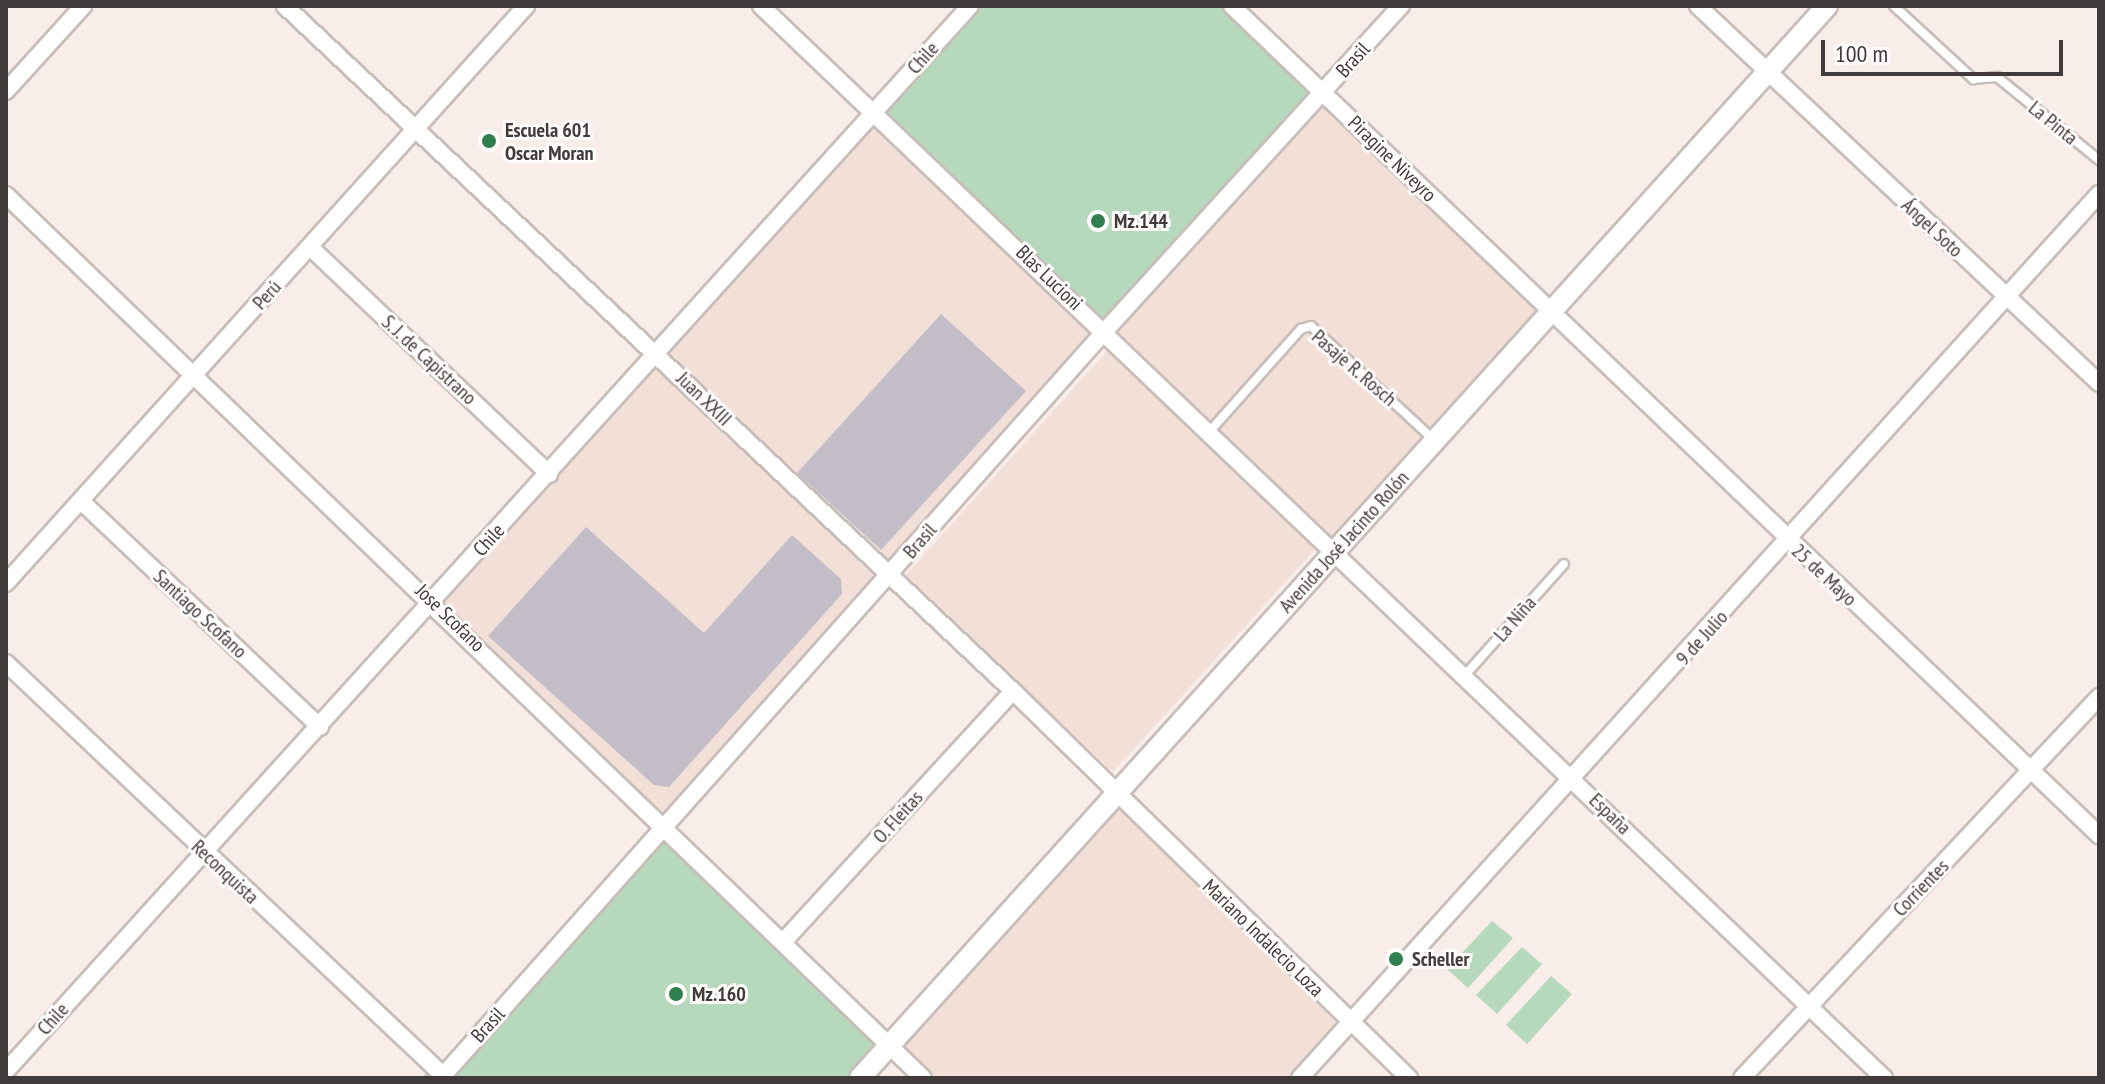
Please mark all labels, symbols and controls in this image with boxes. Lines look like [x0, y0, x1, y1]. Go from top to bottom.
scale bar [1825, 24, 2067, 74]
street label: Chile [902, 37, 944, 79]
street label: Brasil [1331, 38, 1375, 82]
text: 100 m [1835, 38, 1888, 69]
street label: La Pinta [2024, 96, 2082, 150]
street label: Piragine Niveyro [1343, 111, 1441, 207]
place label: Escuela 601 Oscar Moran [505, 118, 594, 165]
marker: Escuela 601 Oscar Moran [480, 132, 498, 150]
street label: Ángel Soto [1896, 194, 1968, 262]
place label: Mz.144 [1114, 209, 1168, 233]
marker: Mz.144 [1089, 212, 1107, 230]
street label: Blas Lucioni [1011, 241, 1087, 315]
street label: Perú [248, 276, 286, 314]
street label: S. J. de Capistrano [376, 309, 482, 411]
street label: Pasaje R. Rosch [1306, 324, 1402, 412]
street label: Juan XXIII [671, 367, 737, 431]
street label: Avenida José Jacinto Rolón [1274, 466, 1414, 618]
street label: Chile [468, 519, 510, 561]
street label: Brasil [898, 519, 942, 563]
street label: 25 de Mayo [1786, 539, 1862, 611]
street label: Santiago Scofano [148, 565, 252, 663]
street label: Jose Scofano [410, 579, 490, 657]
street label: La Niña [1489, 591, 1541, 647]
street label: 9 de Julio [1671, 606, 1733, 670]
street label: O. Fleitas [868, 785, 928, 849]
street label: España [1584, 788, 1636, 840]
street label: Reconquista [186, 835, 264, 909]
street label: Corrientes [1888, 855, 1954, 921]
street label: Mariano Indalecio Loza [1198, 874, 1328, 1002]
place label: Scheller [1412, 947, 1469, 971]
marker: Scheller [1387, 950, 1405, 968]
place label: Mz.160 [692, 982, 746, 1006]
marker: Mz.160 [667, 985, 685, 1003]
street label: Chile [32, 998, 74, 1040]
street label: Brasil [466, 1003, 510, 1047]

